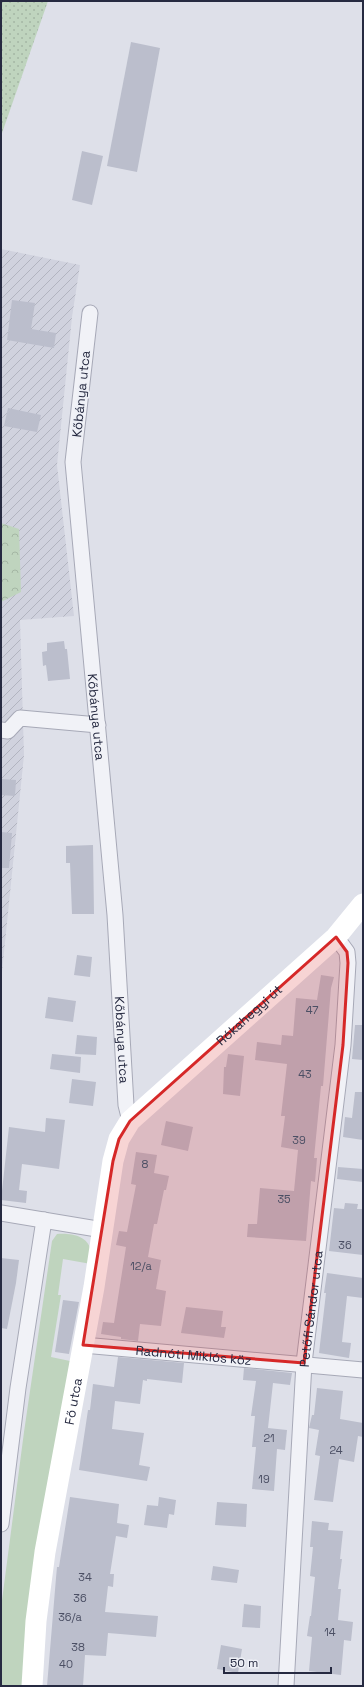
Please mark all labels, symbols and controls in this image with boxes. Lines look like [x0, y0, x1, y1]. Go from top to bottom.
street label: Kőbánya utca [68, 349, 94, 438]
street label: Kőbánya utca [84, 673, 109, 762]
street label: Rókahegyi út [212, 981, 286, 1049]
street label: Kőbánya utca [111, 996, 133, 1084]
house number: 47 [306, 1003, 318, 1017]
house number: 43 [298, 1067, 312, 1081]
house number: 39 [292, 1133, 306, 1147]
house number: 8 [142, 1157, 149, 1171]
house number: 35 [277, 1192, 291, 1206]
house number: 36 [338, 1238, 352, 1252]
street label: Petőfi Sándor utca [295, 1249, 326, 1368]
house number: 12/a [130, 1259, 152, 1273]
street label: Radnóti Miklós köz [135, 1341, 252, 1369]
street label: Fő utca [60, 1376, 86, 1426]
house number: 21 [263, 1431, 275, 1445]
house number: 24 [329, 1443, 343, 1457]
house number: 19 [258, 1472, 270, 1486]
house number: 34 [78, 1570, 92, 1584]
house number: 36 [73, 1591, 87, 1605]
house number: 36/a [58, 1610, 82, 1624]
house number: 14 [324, 1625, 336, 1639]
house number: 38 [71, 1640, 85, 1654]
scale bar [224, 1649, 331, 1675]
text: 50 m [230, 1655, 258, 1671]
house number: 40 [59, 1657, 73, 1671]

